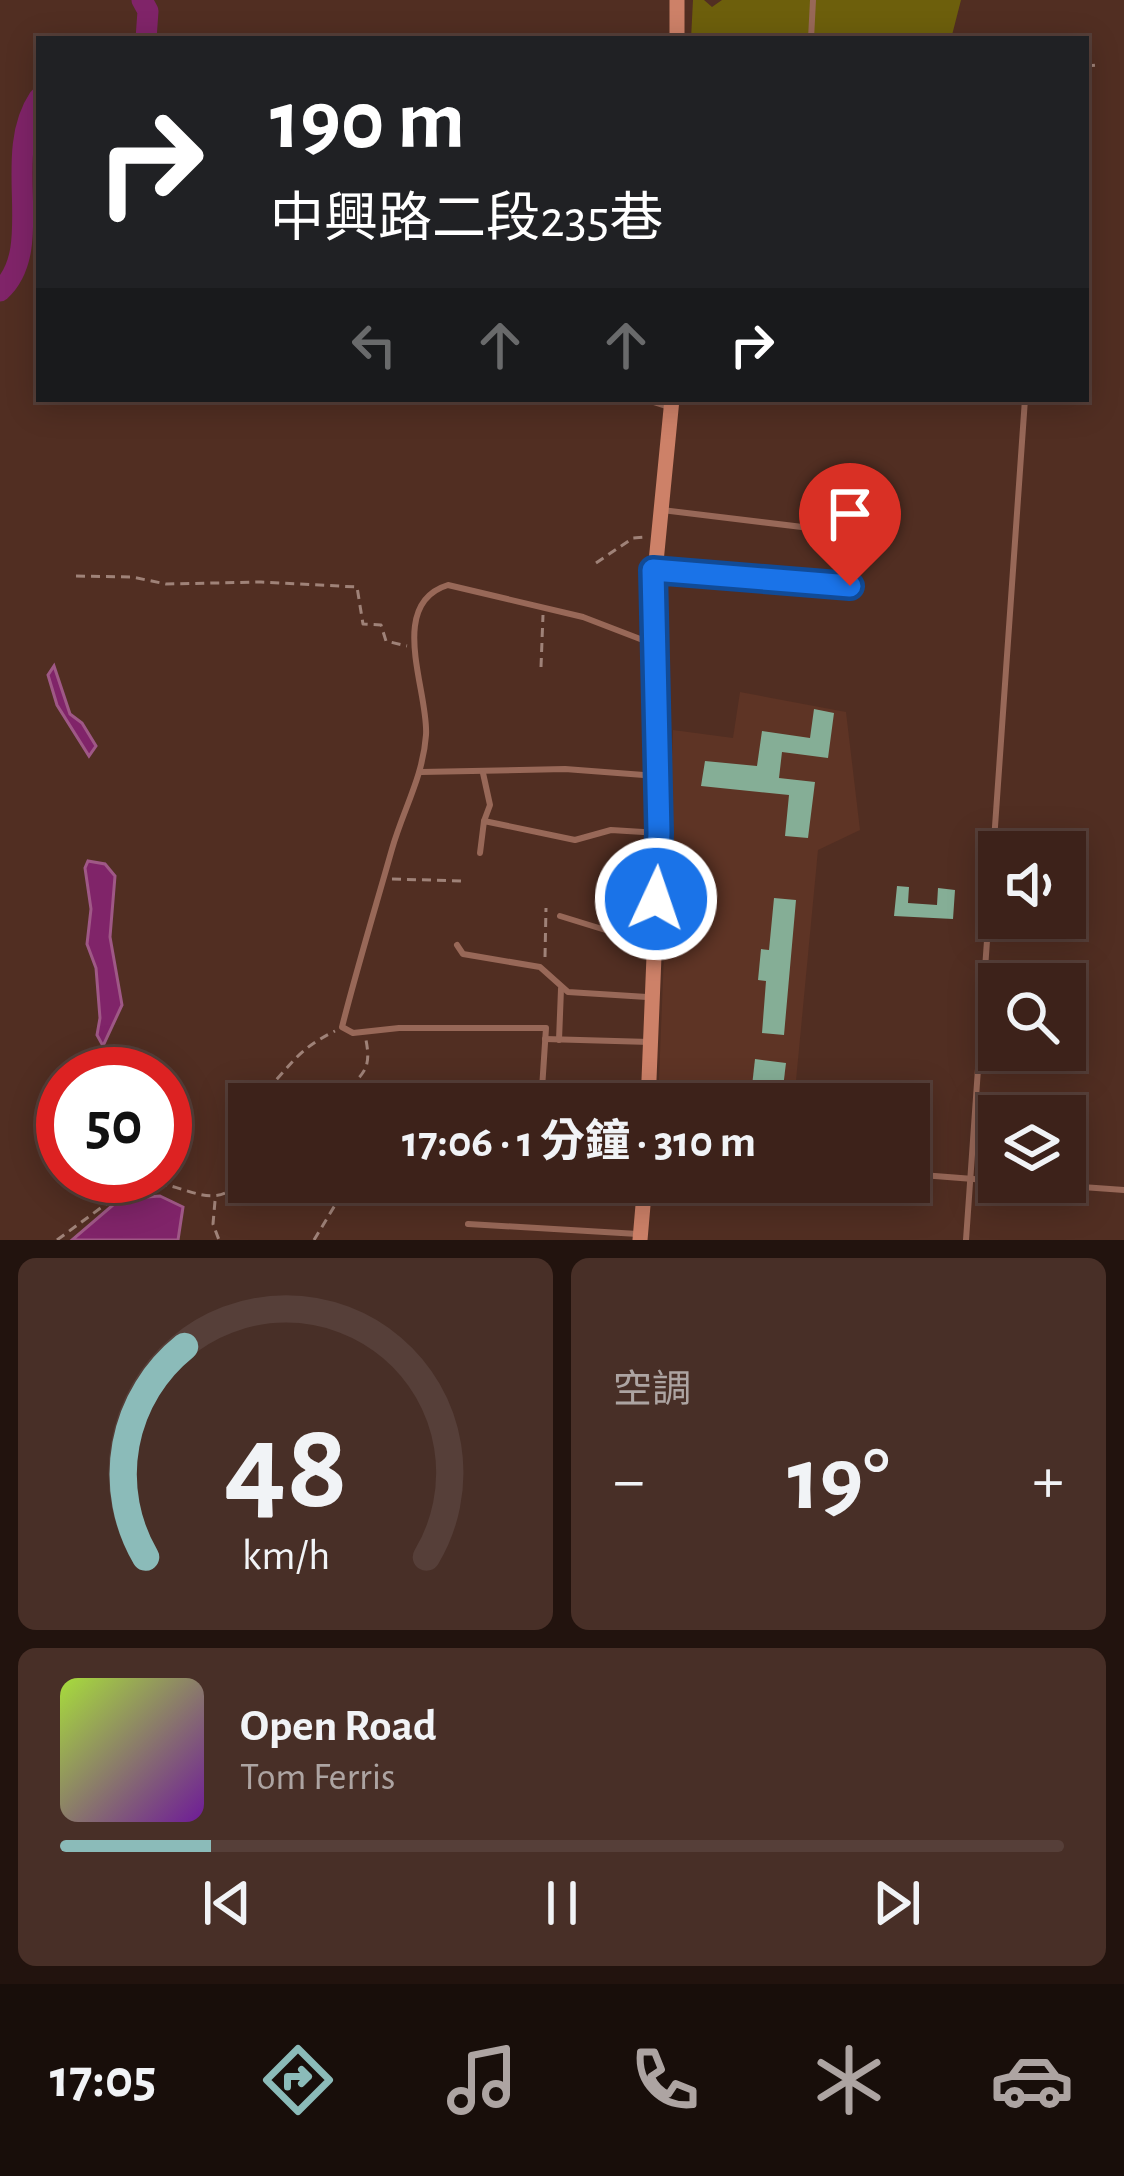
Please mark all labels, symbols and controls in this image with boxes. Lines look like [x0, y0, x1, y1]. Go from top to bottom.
text: 190 m [270, 80, 465, 164]
icon: right [72, 84, 228, 240]
text: 中興路二段235巷 [270, 193, 663, 247]
icon: left [341, 312, 407, 378]
icon: ahead [467, 312, 533, 378]
icon: ahead [593, 312, 659, 378]
icon: right [719, 312, 785, 378]
pin [799, 463, 901, 586]
icon: arrive [817, 481, 883, 547]
map controls [978, 831, 1086, 1203]
button: sound [978, 831, 1086, 939]
position arrow [593, 836, 719, 962]
button: search [978, 963, 1086, 1071]
speed limit sign: 50 [36, 1047, 192, 1203]
button: layers [978, 1095, 1086, 1203]
text: 17:06 · 1 分鐘 · 310 m [402, 1120, 756, 1165]
text: 空調 [613, 1371, 691, 1410]
text: 48 [223, 1406, 348, 1531]
text: 19° [787, 1436, 890, 1526]
text: − [613, 1448, 645, 1514]
text: + [1032, 1448, 1064, 1514]
text: km/h [241, 1535, 330, 1578]
text: Open Road [240, 1704, 437, 1749]
text: Tom Ferris [240, 1758, 396, 1797]
icon: previous [194, 1870, 260, 1936]
icon: pause [529, 1870, 595, 1936]
icon: next [864, 1870, 930, 1936]
icon: directions [256, 2038, 340, 2122]
icon: music [440, 2038, 524, 2122]
icon: phone [623, 2038, 707, 2122]
icon: climate [807, 2038, 891, 2122]
icon: car [990, 2038, 1074, 2122]
text: 17:05 [50, 2053, 156, 2107]

